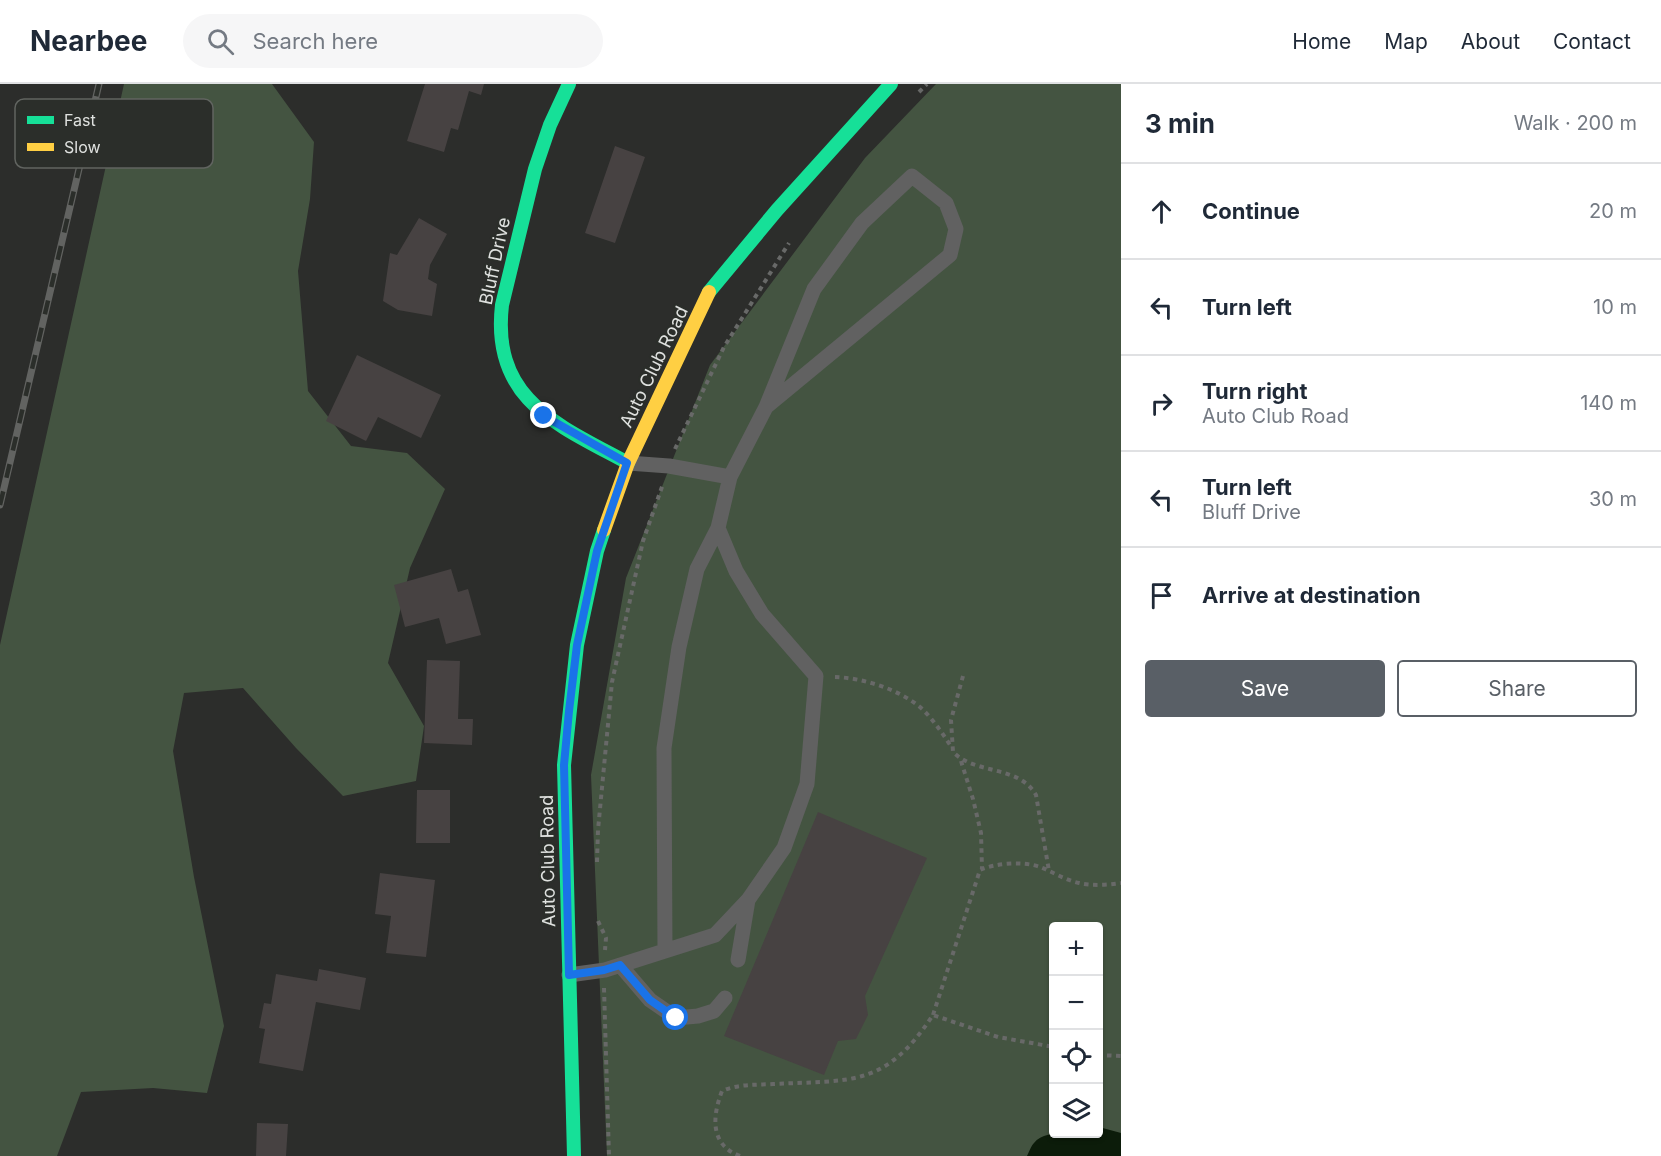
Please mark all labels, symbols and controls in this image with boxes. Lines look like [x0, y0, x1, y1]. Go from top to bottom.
search box [183, 14, 603, 68]
text: Nearbee [30, 24, 147, 58]
icon: search [204, 25, 237, 58]
text: Search here [252, 28, 378, 54]
text: Home [1292, 29, 1351, 54]
text: Map [1384, 29, 1428, 54]
text: About [1461, 29, 1520, 54]
text: Contact [1553, 29, 1631, 54]
legend [15, 99, 213, 168]
text: 3 min [1145, 108, 1215, 139]
text: Fast [64, 110, 96, 130]
text: Walk · 200 m [1514, 111, 1637, 135]
text: Slow [64, 137, 101, 157]
icon: ahead [1145, 195, 1178, 228]
text: Continue [1202, 198, 1300, 224]
text: 20 m [1589, 199, 1637, 223]
street label: Bluff Drive [475, 215, 514, 307]
icon: left [1145, 291, 1178, 324]
text: Turn left [1202, 294, 1292, 320]
text: 10 m [1593, 295, 1637, 319]
street label: Auto Club Road [615, 303, 692, 431]
text: Turn right [1202, 378, 1308, 404]
icon: right [1145, 387, 1178, 420]
text: 140 m [1580, 391, 1637, 415]
route end [530, 402, 556, 428]
text: Auto Club Road [1202, 404, 1349, 428]
text: Turn left [1202, 474, 1292, 500]
icon: left [1145, 483, 1178, 516]
text: 30 m [1589, 487, 1637, 511]
text: Bluff Drive [1202, 500, 1301, 524]
icon: arrive [1145, 579, 1178, 612]
text: Arrive at destination [1202, 582, 1421, 608]
button: Save [1145, 660, 1385, 717]
button: Share [1397, 660, 1637, 717]
street label: Auto Club Road [536, 795, 559, 927]
map controls [1049, 922, 1103, 1138]
button: + [1049, 922, 1103, 976]
button: − [1049, 976, 1103, 1030]
route start [662, 1004, 688, 1030]
button: locate [1049, 1030, 1103, 1084]
button: layers [1049, 1084, 1103, 1138]

